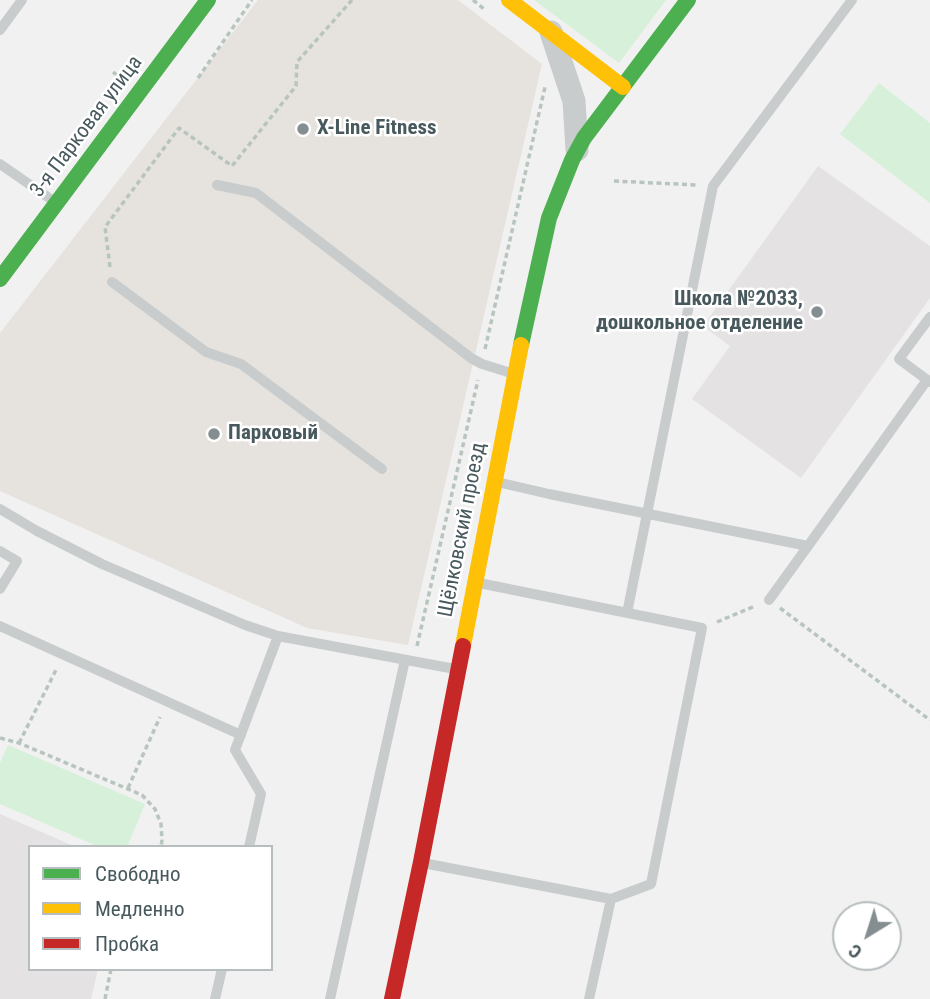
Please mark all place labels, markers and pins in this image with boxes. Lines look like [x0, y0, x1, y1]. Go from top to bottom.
place label: X-Line Fitness [317, 116, 437, 142]
marker: X-Line Fitness [295, 121, 311, 137]
place label: Школа №2033, дошкольное отделение [596, 287, 803, 337]
marker: Школа №2033, дошкольное отделение [809, 304, 825, 320]
place label: Парковый [228, 421, 318, 447]
marker: Парковый [206, 426, 222, 442]

